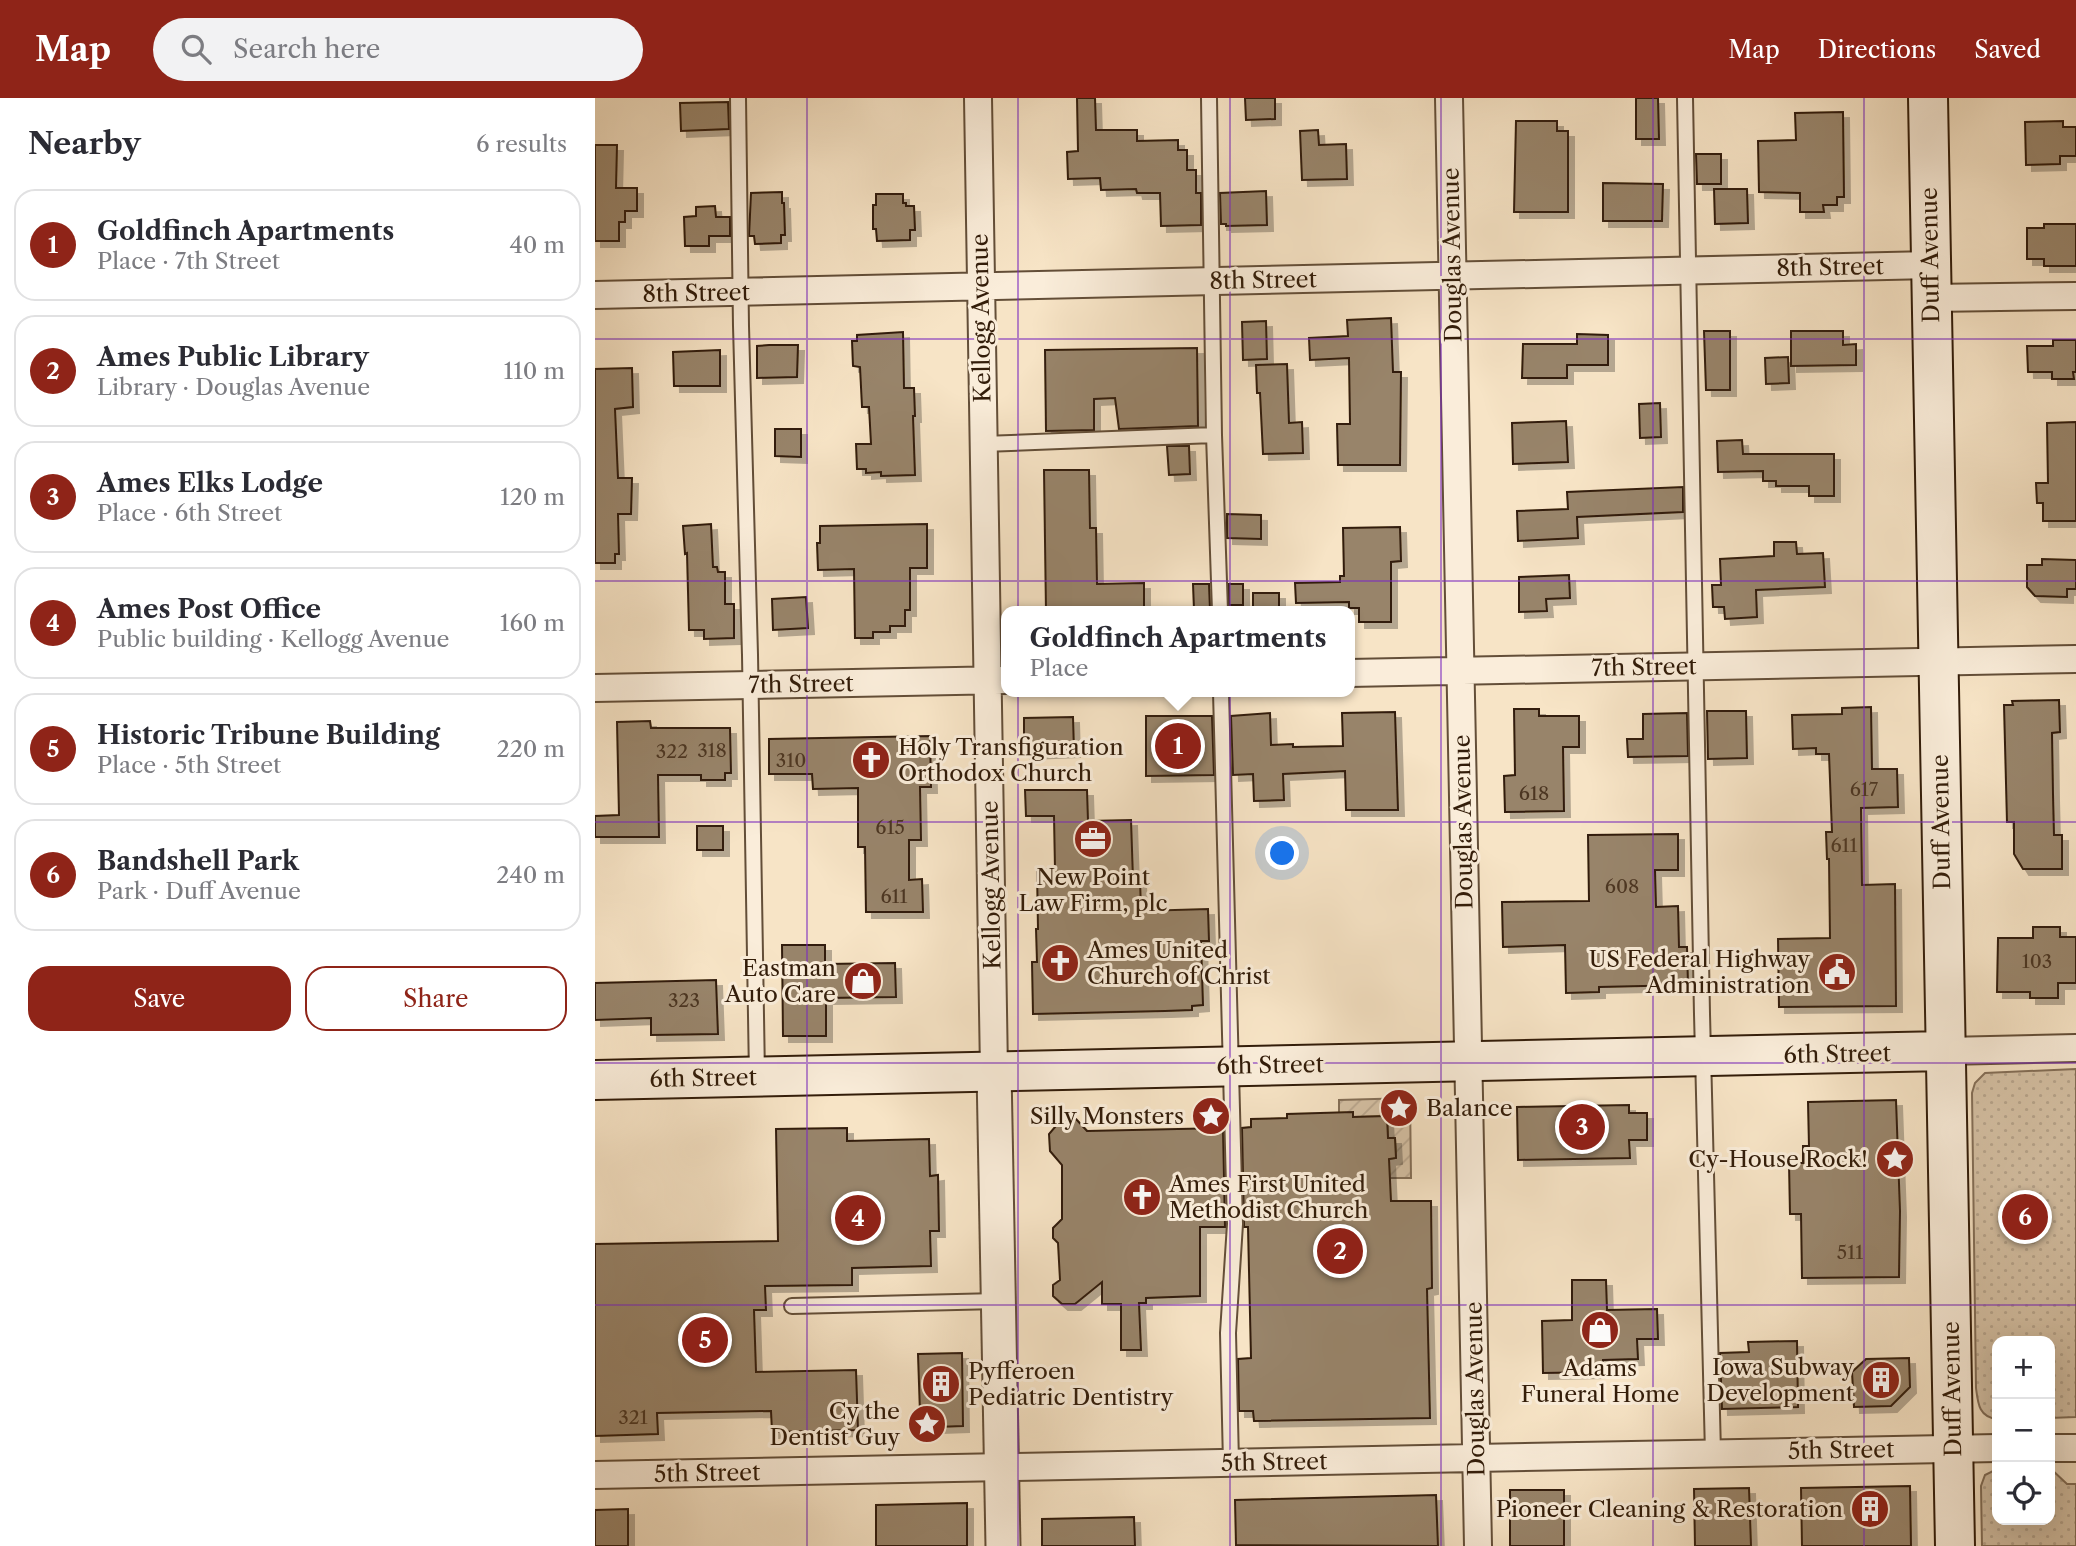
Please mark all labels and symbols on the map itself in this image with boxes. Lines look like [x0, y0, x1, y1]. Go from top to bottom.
street label: Douglas Avenue [1436, 167, 1468, 343]
street label: Duff Avenue [1915, 187, 1945, 323]
street label: Kellogg Avenue [966, 233, 996, 403]
street label: 8th Street [1776, 252, 1884, 282]
street label: 8th Street [1209, 265, 1317, 295]
street label: 8th Street [642, 278, 750, 308]
street label: 7th Street [1591, 652, 1697, 682]
street label: 7th Street [748, 669, 854, 699]
pin: 1 [1155, 720, 1201, 772]
place label: Holy Transfiguration Orthodox Church [898, 733, 1124, 787]
street label: Douglas Avenue [1447, 734, 1479, 910]
house number: 318 [697, 739, 727, 762]
church icon: Holy Transfiguration Orthodox Church [850, 739, 892, 781]
house number: 322 [656, 740, 688, 763]
house number: 310 [776, 749, 806, 772]
street label: Duff Avenue [1926, 754, 1956, 890]
house number: 617 [1850, 778, 1879, 801]
house number: 618 [1519, 782, 1549, 805]
street label: Kellogg Avenue [976, 800, 1006, 970]
house number: 615 [875, 816, 905, 839]
office icon: New Point Law Firm, plc [1072, 818, 1114, 860]
house number: 611 [1830, 834, 1858, 857]
your location [1265, 836, 1299, 870]
place label: New Point Law Firm, plc [1018, 863, 1168, 917]
house number: 608 [1605, 875, 1639, 898]
house number: 611 [880, 885, 908, 908]
place label: Ames United Church of Christ [1086, 936, 1270, 990]
church icon: Ames United Church of Christ [1039, 942, 1081, 984]
place label: US Federal Highway Administration [1589, 945, 1810, 999]
house number: 103 [2022, 950, 2052, 973]
public building icon: US Federal Highway Administration [1816, 951, 1858, 993]
place label: Eastman Auto Care [724, 954, 836, 1008]
shop icon: Eastman Auto Care [842, 960, 884, 1002]
house number: 323 [668, 989, 700, 1012]
street label: 6th Street [1783, 1039, 1891, 1069]
street label: 6th Street [1216, 1050, 1324, 1080]
street label: 6th Street [649, 1063, 757, 1093]
place icon: Balance [1378, 1087, 1420, 1129]
place label: Balance [1426, 1094, 1513, 1122]
place icon: Silly Monsters [1190, 1095, 1232, 1137]
pin: 3 [1559, 1101, 1605, 1153]
place label: Silly Monsters [1030, 1102, 1184, 1130]
place icon: Cy-House Rock! [1874, 1138, 1916, 1180]
place label: Cy-House Rock! [1688, 1145, 1868, 1173]
place label: Ames First United Methodist Church [1168, 1170, 1369, 1224]
church icon: Ames First United Methodist Church [1121, 1176, 1163, 1218]
pin: 6 [2002, 1191, 2048, 1243]
pin: 4 [835, 1192, 881, 1244]
pin: 2 [1317, 1225, 1363, 1277]
house number: 511 [1837, 1241, 1863, 1264]
street label: Douglas Avenue [1459, 1301, 1491, 1477]
shop icon: Adams Funeral Home [1579, 1309, 1621, 1351]
pin: 5 [682, 1314, 728, 1366]
street label: Duff Avenue [1937, 1321, 1967, 1457]
place label: Iowa Subway Development [1706, 1353, 1854, 1407]
place label: Adams Funeral Home [1521, 1354, 1679, 1408]
place label: Pyfferoen Pediatric Dentistry [968, 1357, 1173, 1411]
building icon: Iowa Subway Development [1860, 1359, 1902, 1401]
building icon: Pyfferoen Pediatric Dentistry [920, 1363, 962, 1405]
place label: Cy the Dentist Guy [770, 1397, 900, 1451]
place icon: Cy the Dentist Guy [906, 1403, 948, 1445]
house number: 321 [618, 1406, 648, 1429]
street label: 5th Street [1788, 1435, 1894, 1465]
street label: 5th Street [1221, 1447, 1327, 1477]
street label: 5th Street [654, 1458, 760, 1488]
building icon: Pioneer Cleaning & Restoration [1849, 1488, 1891, 1530]
place label: Pioneer Cleaning & Restoration [1496, 1495, 1843, 1523]

